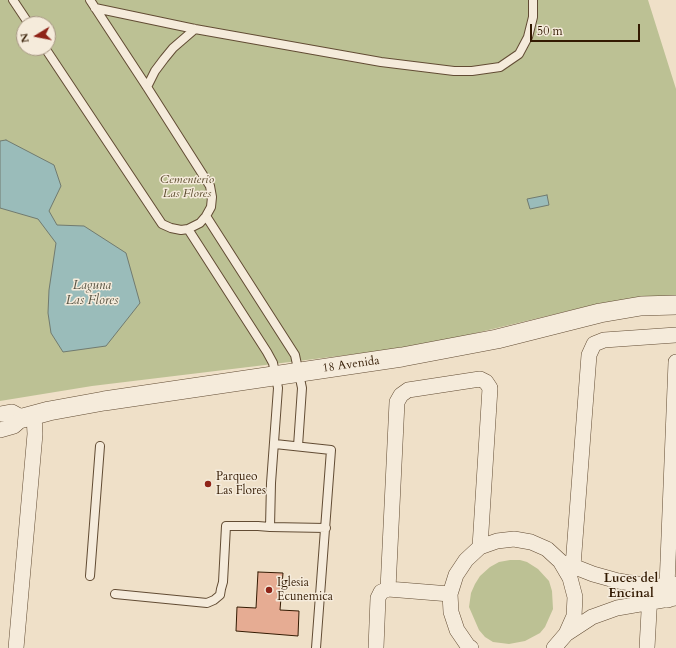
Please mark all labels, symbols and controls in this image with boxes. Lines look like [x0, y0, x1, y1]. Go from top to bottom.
north arrow [16, 16, 56, 56]
scale bar [532, 16, 642, 42]
text: 50 m [537, 23, 563, 39]
text: N [16, 32, 33, 44]
park label: Cementerio Las Flores [160, 173, 214, 201]
water label: Laguna Las Flores [66, 278, 118, 309]
street label: 18 Avenida [322, 354, 380, 376]
place label: Parqueo Las Flores [216, 470, 266, 498]
marker: Parqueo Las Flores [203, 479, 213, 489]
district label: Luces del Encinal [604, 571, 658, 602]
place label: Iglesia Ecunemica [277, 576, 333, 604]
marker: Iglesia Ecunemica [264, 585, 274, 595]

